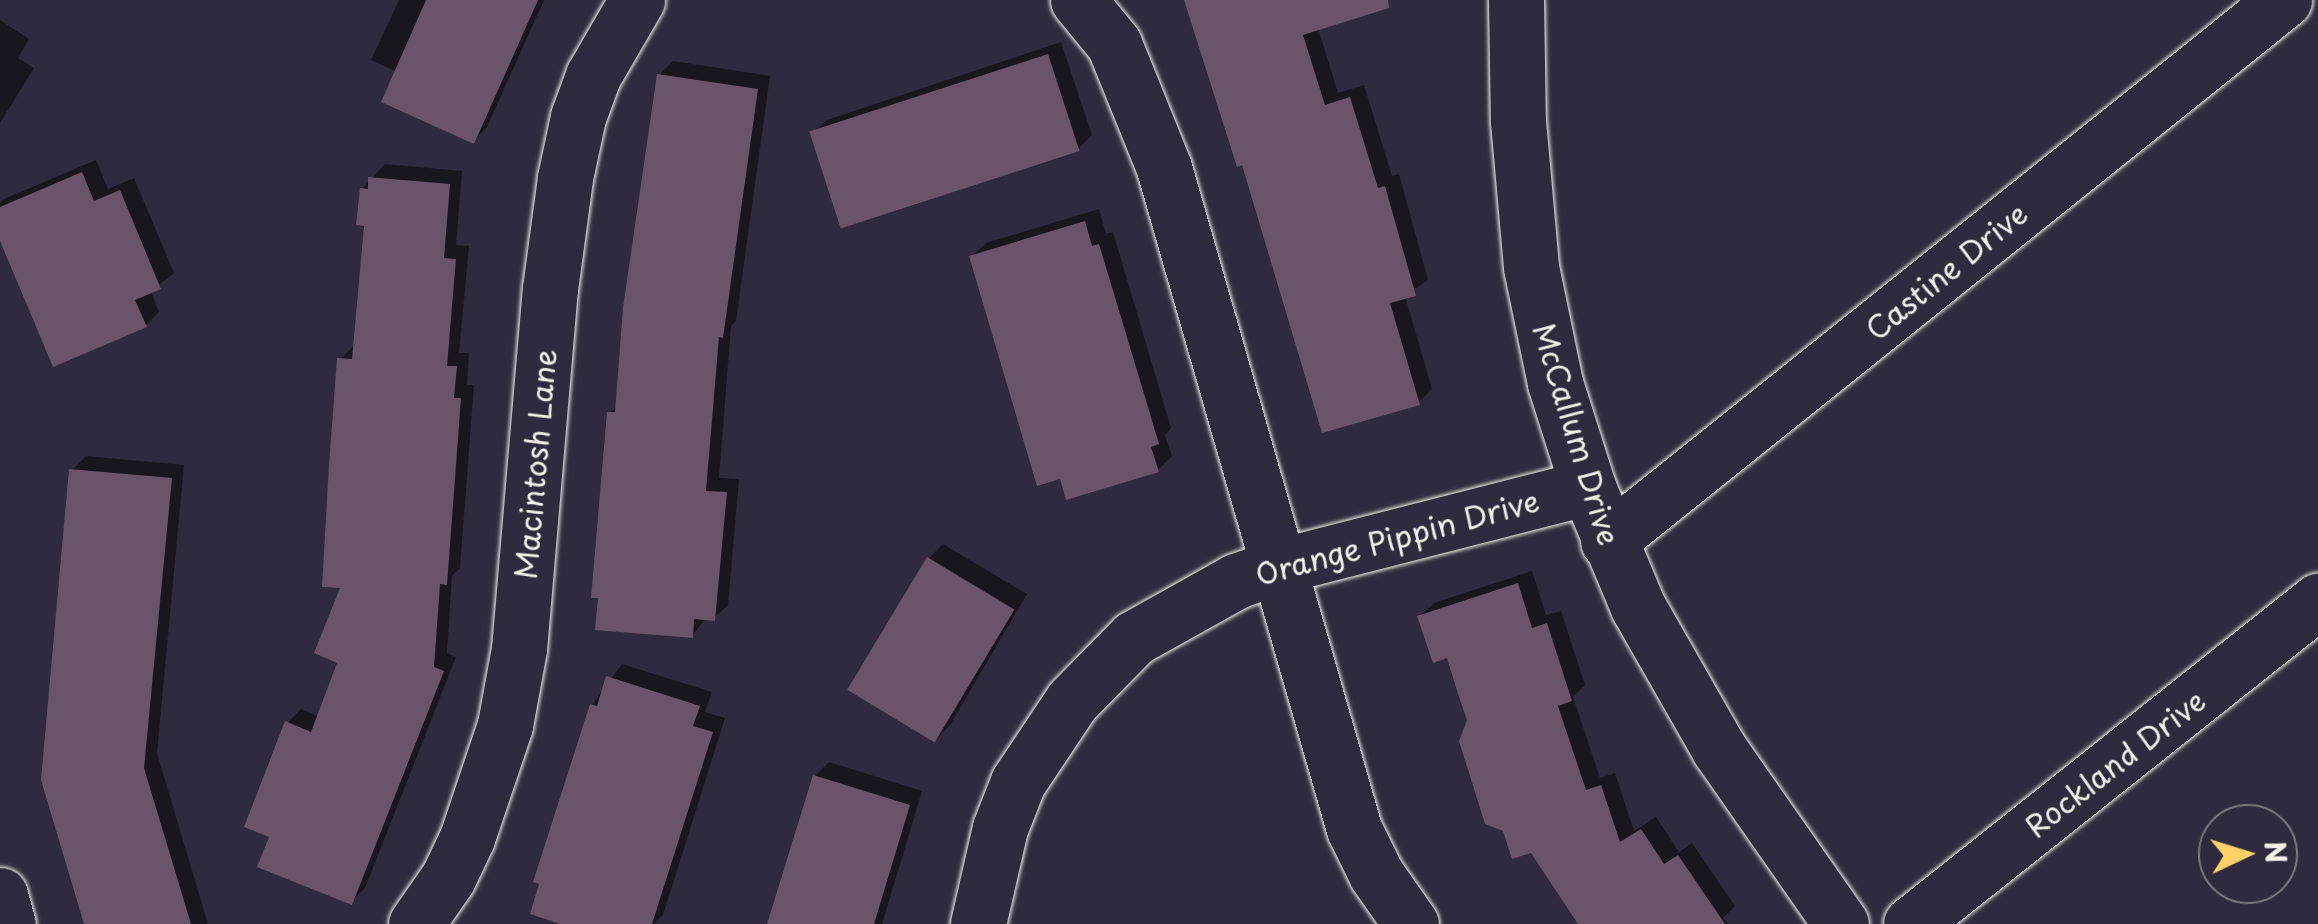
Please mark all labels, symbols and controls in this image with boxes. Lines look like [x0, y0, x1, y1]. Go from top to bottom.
street label: Castine Drive [1858, 195, 2034, 347]
street label: McCallum Drive [1526, 319, 1628, 549]
street label: Macintosh Lane [507, 348, 563, 580]
street label: Orange Pippin Drive [1252, 482, 1542, 592]
street label: Rockland Drive [2017, 681, 2213, 845]
north arrow [2198, 804, 2298, 904]
text: N [2254, 839, 2299, 865]

